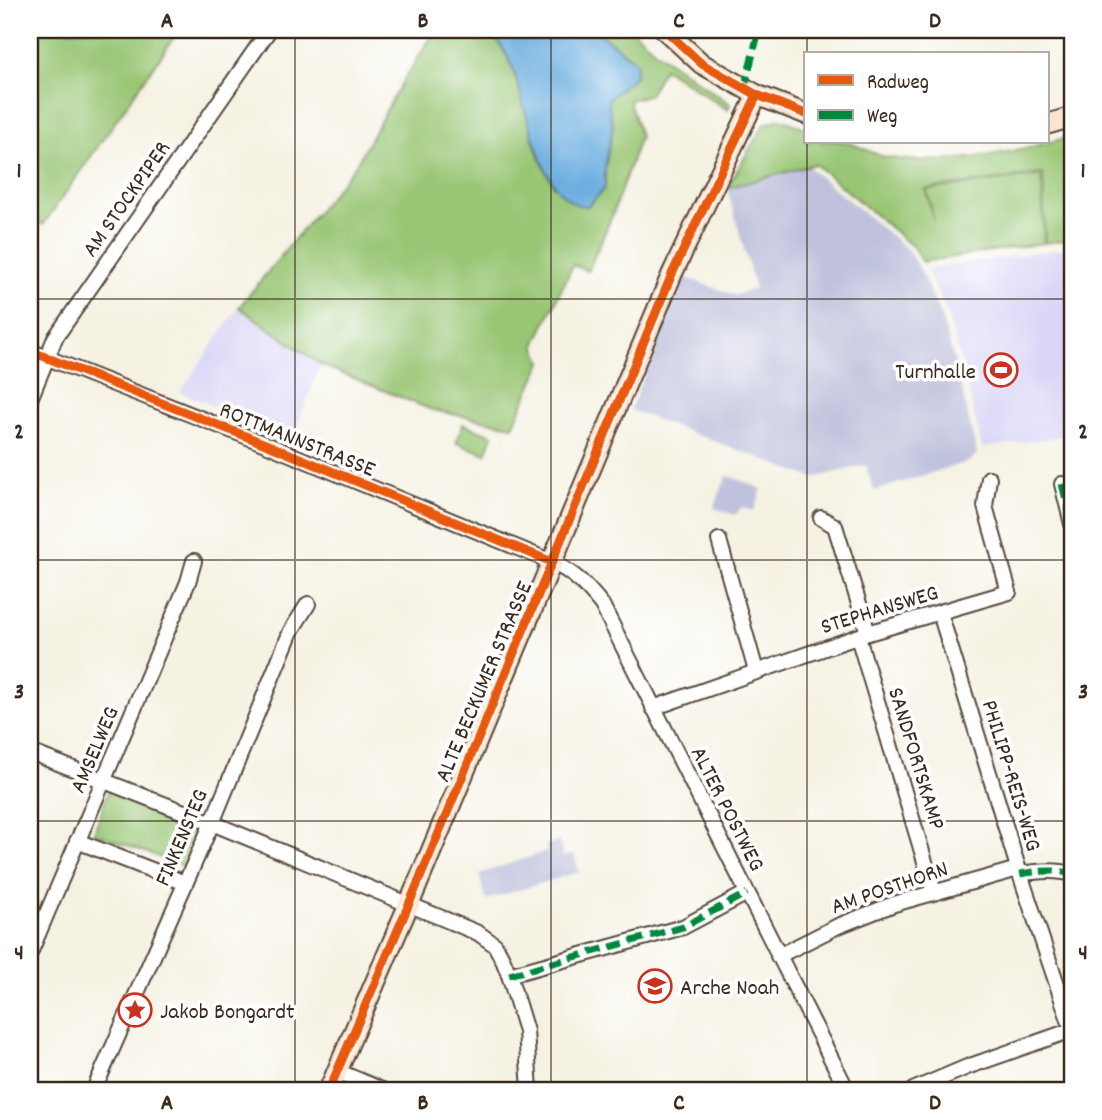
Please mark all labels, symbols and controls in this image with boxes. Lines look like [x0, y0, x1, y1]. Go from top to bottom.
text: A [161, 6, 173, 39]
text: B [418, 6, 429, 39]
text: C [673, 6, 685, 39]
text: D [929, 6, 941, 39]
legend [804, 52, 1050, 144]
text: Radweg [867, 69, 929, 99]
text: Weg [867, 103, 898, 133]
street label: AM STOCKPIPER [75, 135, 180, 265]
text: 1 [16, 156, 22, 189]
text: 1 [1080, 156, 1086, 189]
sports icon: Turnhalle [982, 351, 1020, 389]
place label: Turnhalle [895, 357, 976, 390]
street label: ROTTMANNSTRASSE [214, 395, 380, 488]
text: 2 [14, 417, 24, 450]
text: 2 [1078, 417, 1088, 450]
street label: ALTE BECKUMER STRASSE [428, 576, 543, 788]
street label: STEPHANSWEG [817, 578, 943, 645]
text: 3 [14, 677, 24, 710]
text: 3 [1078, 677, 1088, 710]
street label: SANDFORTSKAMP [877, 684, 952, 834]
street label: PHILIPP-REIS-WEG [971, 696, 1048, 856]
street label: AMSELWEG [63, 702, 129, 799]
street label: ALTER POSTWEG [680, 741, 772, 878]
street label: FINKENSTEG [148, 785, 218, 892]
street label: AM POSTHORN [827, 854, 953, 925]
text: 4 [14, 938, 24, 971]
text: 4 [1078, 938, 1088, 971]
school or university icon: Arche Noah [636, 967, 674, 1005]
place label: Arche Noah [680, 973, 779, 1006]
place icon: Jakob Bongardt [116, 991, 154, 1029]
place label: Jakob Bongardt [160, 997, 294, 1030]
text: A [161, 1088, 173, 1120]
text: B [418, 1088, 429, 1120]
text: C [673, 1088, 685, 1120]
text: D [929, 1088, 941, 1120]

